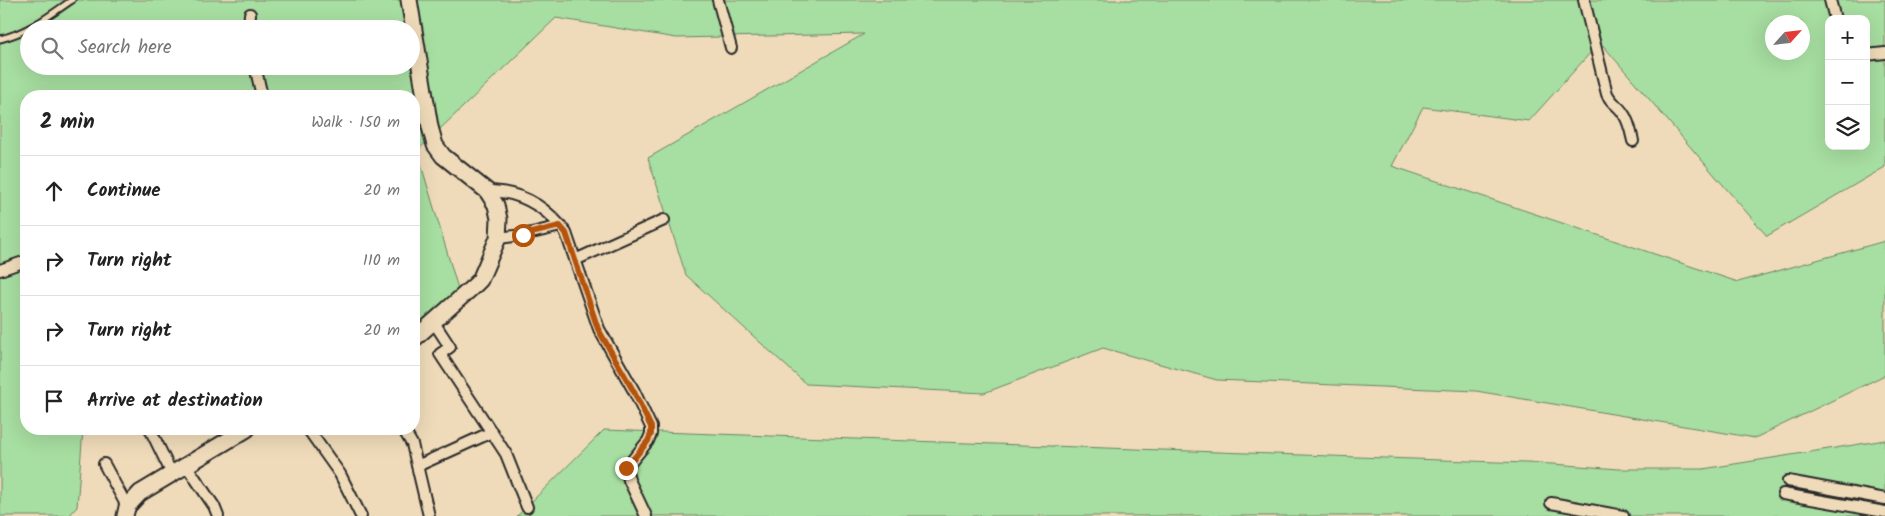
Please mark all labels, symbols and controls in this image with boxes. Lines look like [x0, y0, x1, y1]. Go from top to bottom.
north arrow [1765, 15, 1810, 60]
map controls [1825, 15, 1870, 150]
button: + [1825, 15, 1870, 60]
search box [20, 20, 420, 75]
text: Search here [78, 33, 172, 63]
icon: search [38, 34, 66, 62]
button: − [1825, 60, 1870, 105]
button: layers [1825, 105, 1870, 150]
text: 2 min [40, 106, 95, 139]
text: Walk · 150 m [311, 110, 400, 135]
text: Continue [87, 176, 160, 206]
icon: ahead [40, 177, 68, 205]
text: 20 m [364, 178, 400, 203]
route start [512, 224, 535, 247]
text: Turn right [87, 246, 172, 276]
icon: right [40, 247, 68, 275]
text: 110 m [363, 248, 400, 273]
text: Turn right [87, 316, 172, 346]
icon: right [40, 317, 68, 345]
text: 20 m [364, 318, 400, 343]
text: Arrive at destination [87, 386, 263, 416]
icon: arrive [40, 387, 68, 415]
route end [615, 457, 638, 480]

